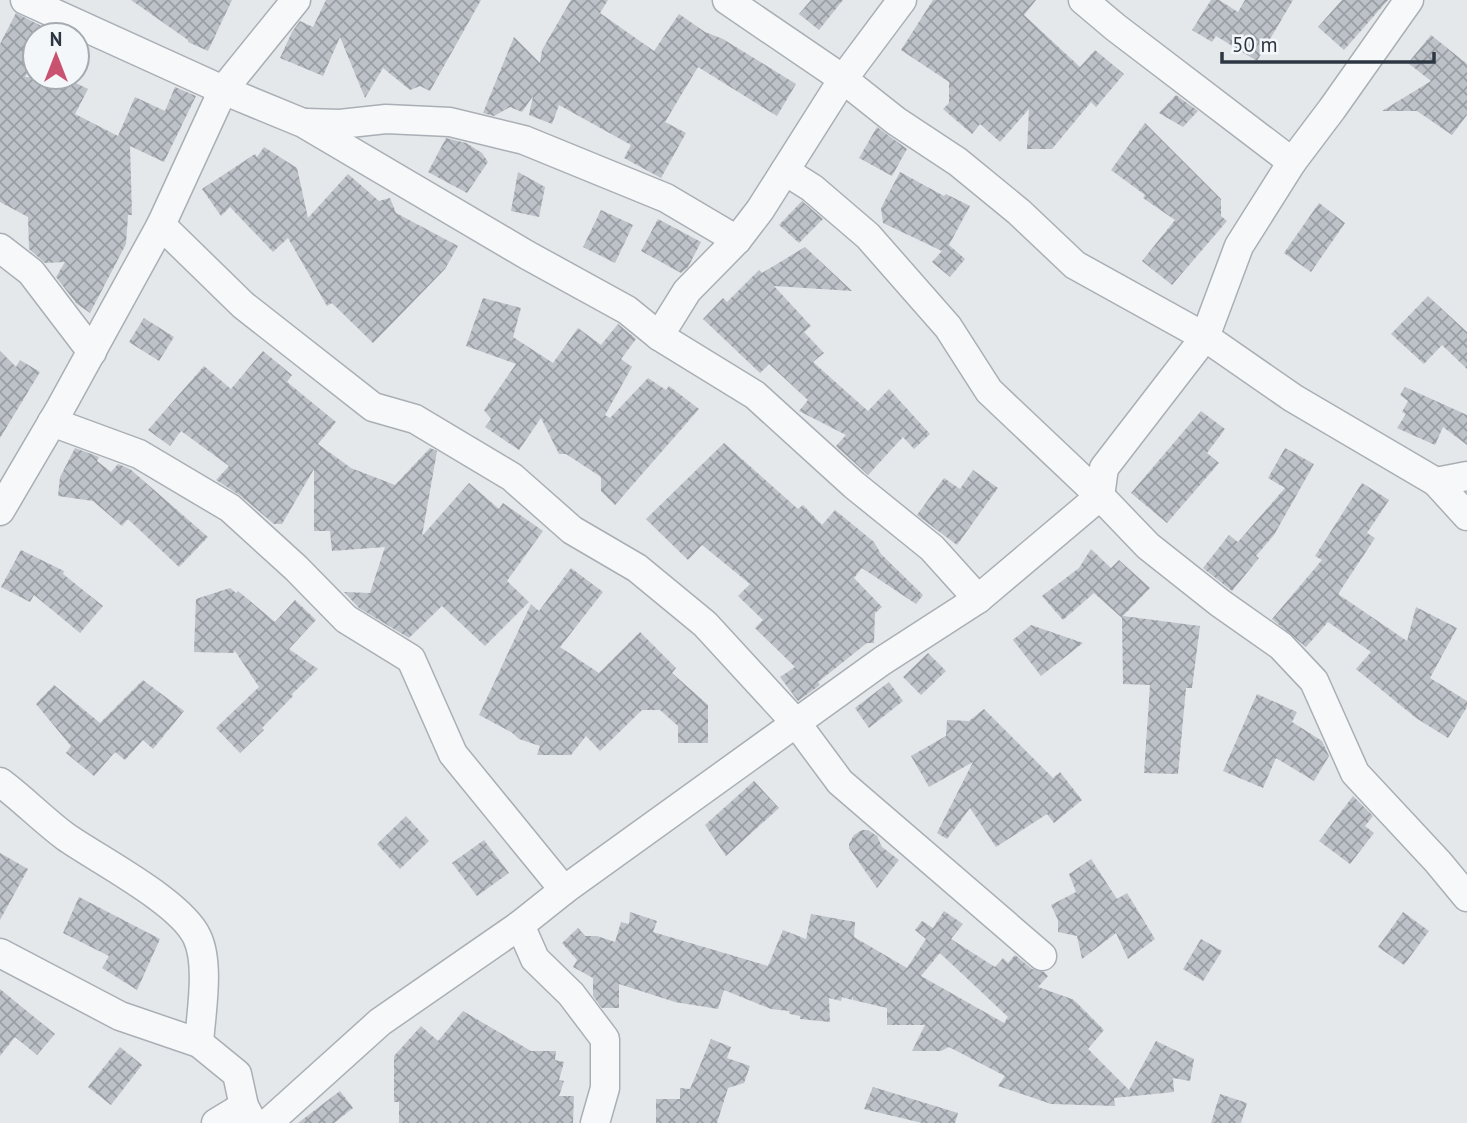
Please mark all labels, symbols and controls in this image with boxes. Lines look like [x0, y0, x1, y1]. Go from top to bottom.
north arrow [21, 21, 91, 91]
scale bar [1222, 21, 1434, 65]
text: N [50, 27, 62, 51]
text: 50 m [1232, 31, 1278, 58]

